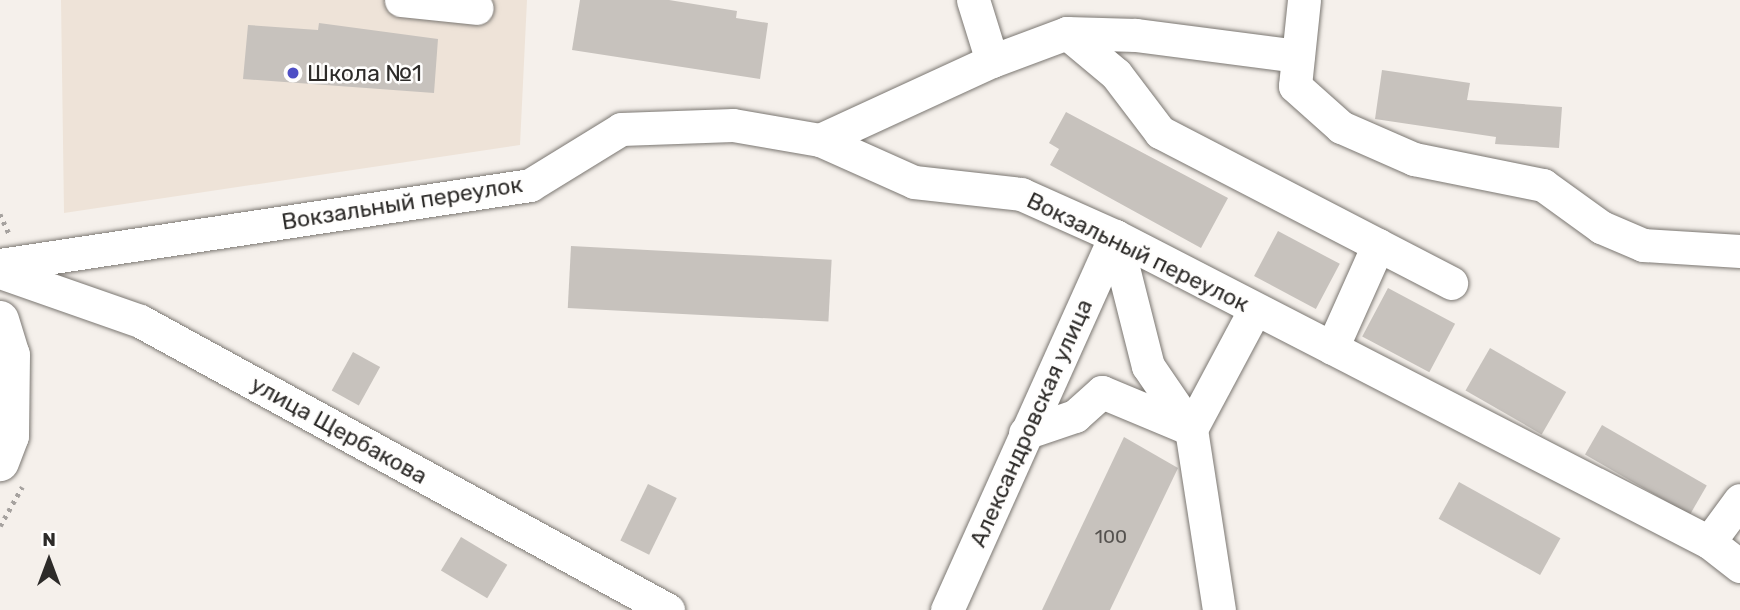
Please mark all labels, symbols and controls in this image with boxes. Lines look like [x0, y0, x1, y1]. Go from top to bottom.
place label: Школа №1 [307, 59, 422, 87]
marker: Школа №1 [285, 65, 301, 81]
street label: Вокзальный переулок [280, 170, 524, 236]
street label: Вокзальный переулок [1023, 186, 1253, 318]
street label: Александровская улица [964, 295, 1098, 551]
street label: улица Щербакова [246, 370, 432, 490]
north arrow [14, 526, 84, 596]
house number: 100 [1095, 526, 1127, 548]
text: N [42, 528, 56, 551]

